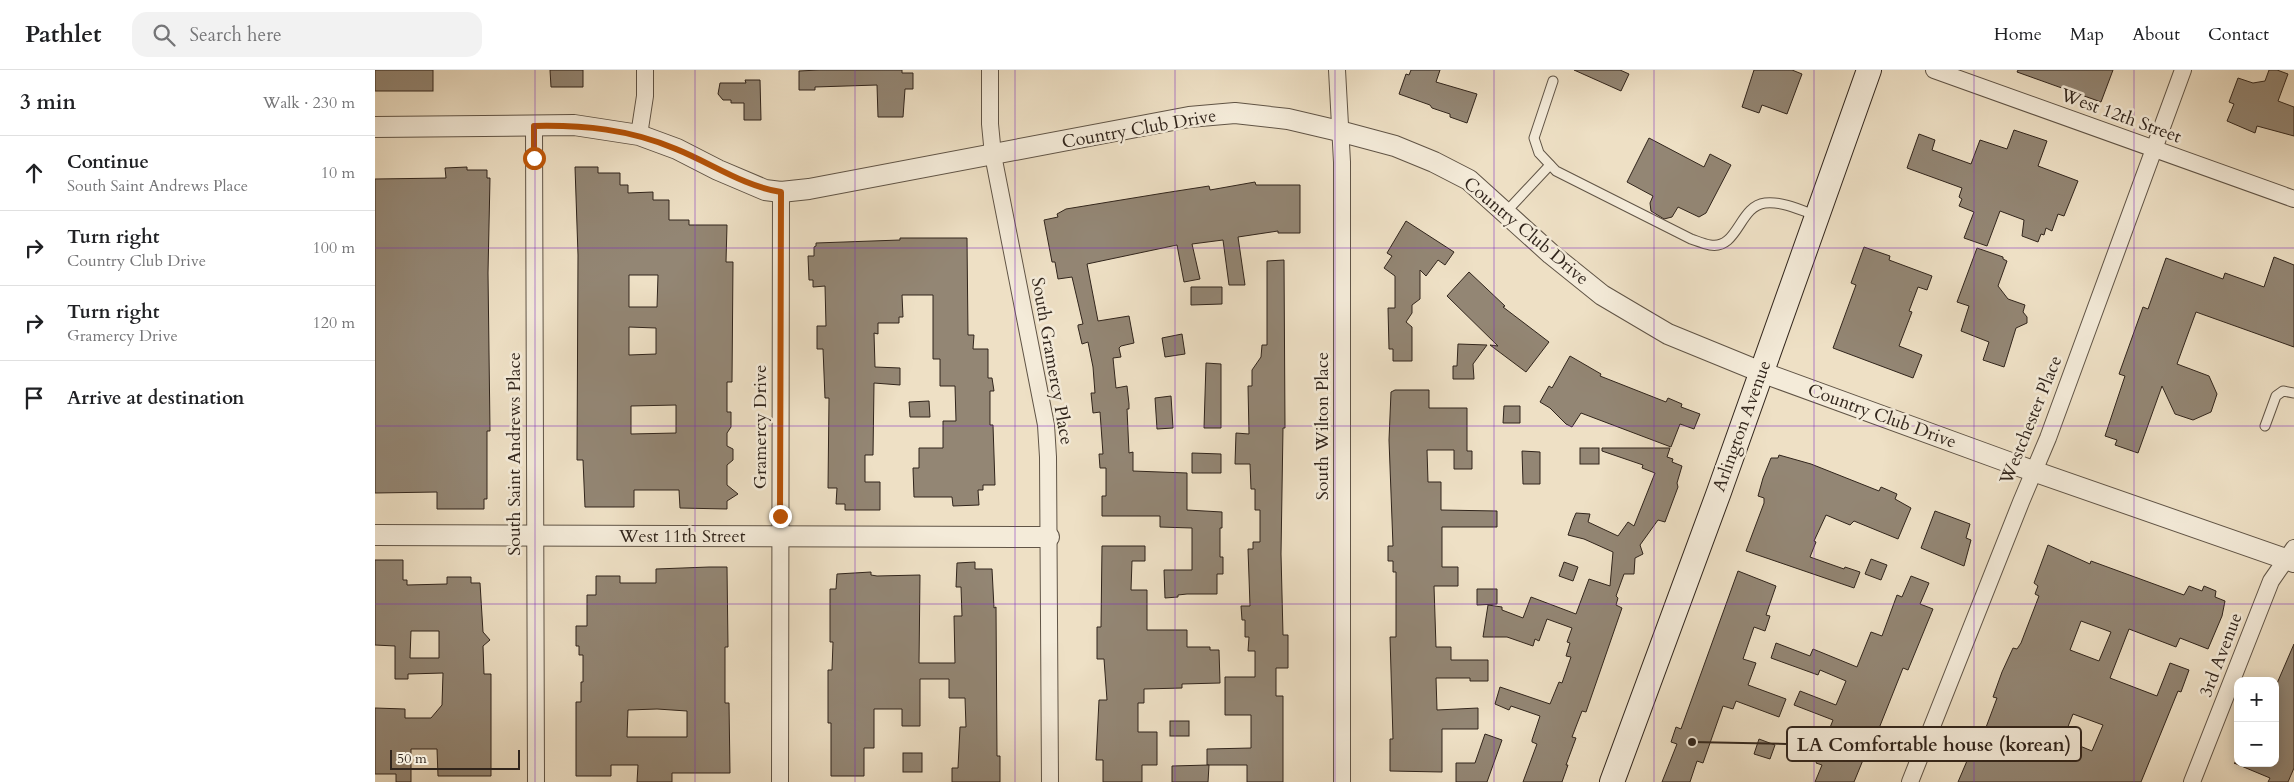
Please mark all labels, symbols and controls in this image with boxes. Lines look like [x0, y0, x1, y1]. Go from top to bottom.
search box [132, 12, 482, 57]
text: Pathlet [25, 18, 102, 51]
icon: search [150, 21, 178, 49]
text: Search here [190, 22, 282, 48]
text: Home [1994, 22, 2042, 47]
text: Map [2070, 22, 2104, 47]
text: About [2132, 22, 2180, 47]
text: Contact [2208, 22, 2269, 47]
street label: West 12th Street [2056, 82, 2185, 150]
text: 3 min [20, 88, 76, 117]
text: Walk · 230 m [263, 92, 355, 114]
street label: Country Club Drive [1060, 103, 1218, 155]
route start [523, 147, 546, 170]
text: Continue [67, 149, 149, 175]
icon: ahead [20, 159, 48, 187]
text: 10 m [321, 162, 355, 184]
street label: Country Club Drive [1458, 171, 1594, 291]
text: South Saint Andrews Place [67, 175, 248, 197]
text: Turn right [67, 224, 159, 250]
icon: right [20, 234, 48, 262]
text: 100 m [313, 237, 355, 259]
text: Country Club Drive [67, 250, 206, 272]
street label: South Gramercy Place [1025, 275, 1079, 447]
text: Turn right [67, 299, 159, 325]
icon: right [20, 309, 48, 337]
text: 120 m [313, 312, 355, 334]
text: Gramercy Drive [67, 325, 178, 347]
street label: South Saint Andrews Place [502, 352, 527, 556]
street label: South Wilton Place [1310, 352, 1335, 500]
street label: Westchester Place [1993, 352, 2068, 489]
street label: Arlington Avenue [1707, 357, 1777, 495]
street label: Gramercy Drive [748, 365, 773, 489]
street label: Country Club Drive [1804, 377, 1960, 455]
icon: arrive [20, 384, 48, 412]
text: Arrive at destination [67, 385, 244, 411]
route end [769, 505, 792, 528]
street label: West 11th Street [618, 524, 746, 549]
street label: 3rd Avenue [2193, 609, 2249, 701]
map controls [2234, 677, 2279, 767]
button: + [2234, 677, 2279, 722]
button: − [2234, 722, 2279, 767]
callout: LA Comfortable house (korean) [1787, 727, 2081, 761]
text: LA Comfortable house (korean) [1797, 732, 2071, 758]
scale bar [390, 747, 520, 770]
text: 50 m [397, 749, 427, 768]

